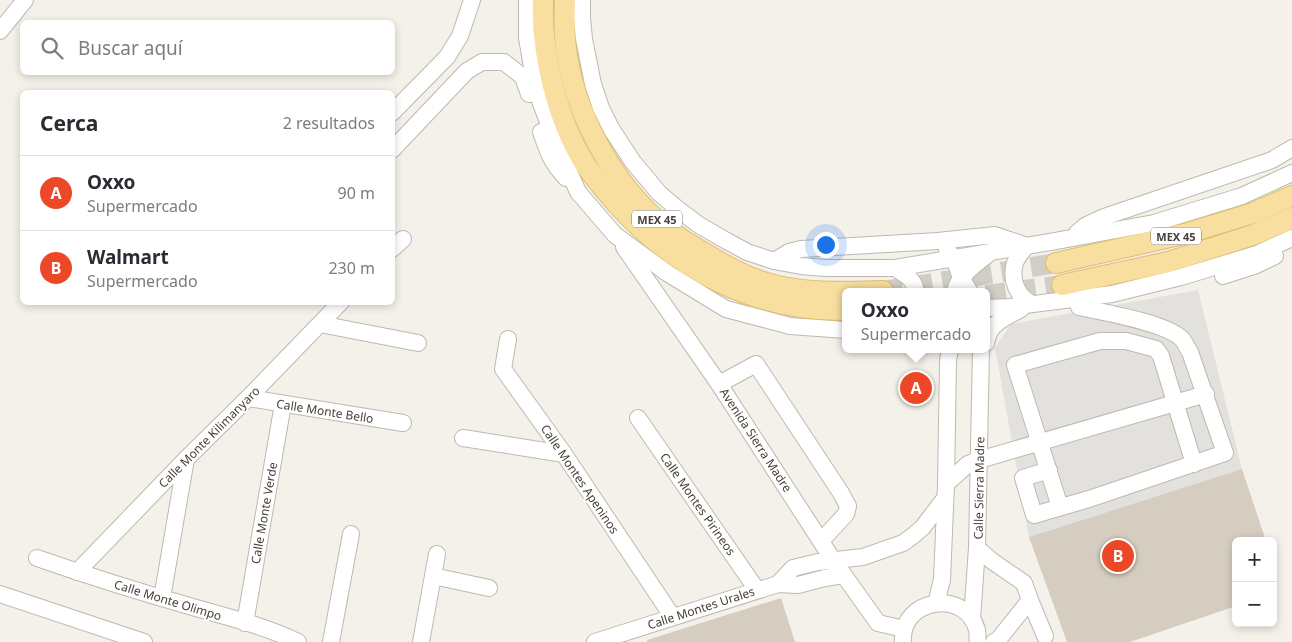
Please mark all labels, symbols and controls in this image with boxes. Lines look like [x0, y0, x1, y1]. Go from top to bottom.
search box [20, 20, 395, 75]
icon: search [38, 34, 66, 62]
text: Buscar aquí [78, 35, 183, 61]
text: Cerca [40, 109, 98, 137]
text: 2 resultados [283, 112, 375, 134]
text: Oxxo [87, 169, 136, 195]
text: A [50, 182, 62, 204]
text: 90 m [338, 182, 375, 204]
text: Supermercado [87, 195, 198, 217]
road number: MEX 45 [632, 210, 682, 228]
road number: MEX 45 [1151, 228, 1201, 245]
your location [813, 232, 839, 258]
text: Walmart [87, 244, 169, 270]
text: B [51, 257, 61, 279]
text: 230 m [328, 257, 375, 279]
text: Supermercado [87, 270, 198, 292]
popup [842, 288, 990, 353]
text: Oxxo [861, 297, 909, 323]
text: Supermercado [861, 323, 971, 345]
pin: A [900, 369, 932, 407]
street label: Calle Monte Kilimanyaro [155, 383, 263, 491]
street label: Avenida Sierra Madre [716, 385, 796, 495]
street label: Calle Monte Bello [275, 395, 375, 427]
street label: Calle Montes Apeninos [537, 421, 623, 537]
street label: Calle Sierra Madre [970, 436, 988, 540]
street label: Calle Montes Pirineos [656, 449, 740, 559]
street label: Calle Monte Verde [247, 461, 281, 565]
pin: B [1102, 537, 1134, 575]
map controls [1232, 537, 1277, 627]
button: + [1232, 537, 1277, 582]
street label: Calle Monte Olimpo [112, 576, 224, 624]
button: − [1232, 582, 1277, 627]
street label: Calle Montes Urales [645, 583, 757, 633]

